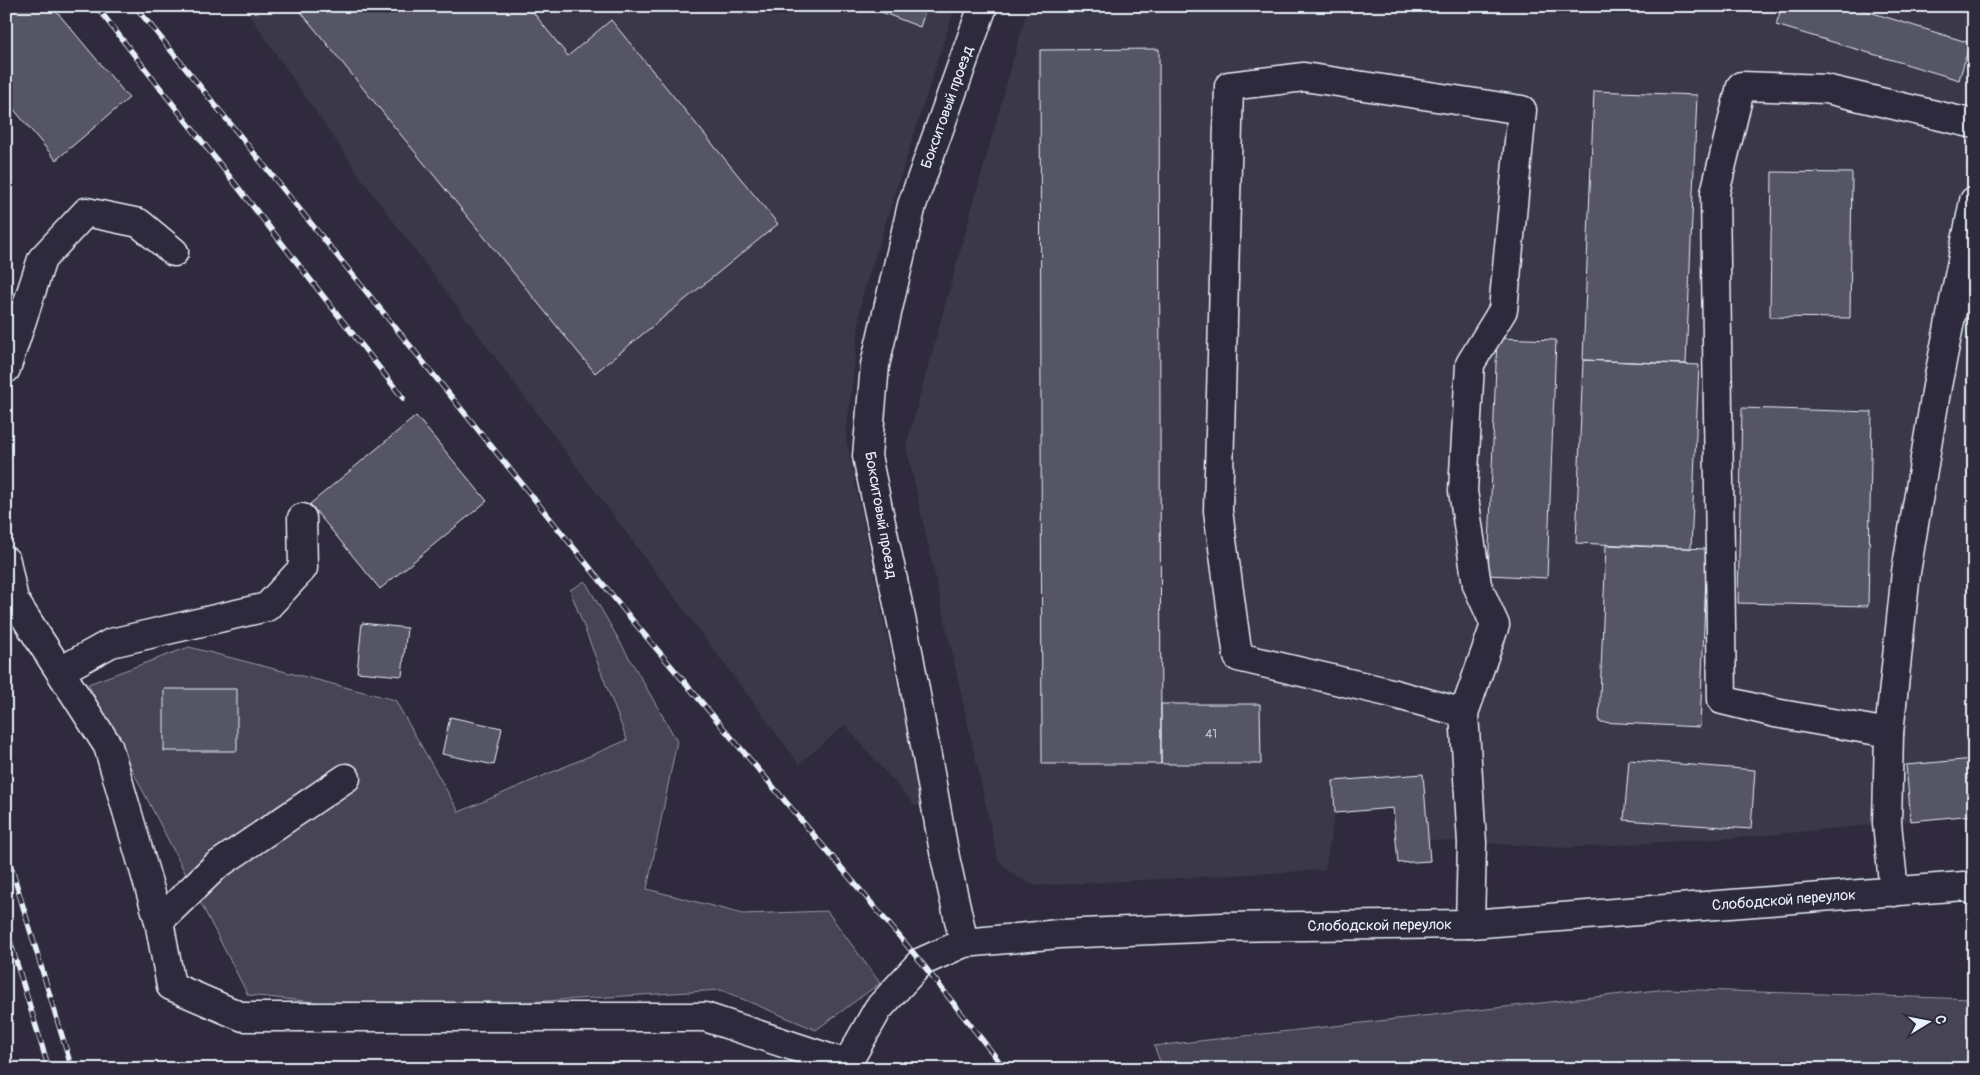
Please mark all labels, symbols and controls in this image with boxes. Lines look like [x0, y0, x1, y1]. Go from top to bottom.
street label: Бокситовый проезд [917, 44, 978, 171]
street label: Бокситовый проезд [860, 450, 901, 580]
house number: 41 [1205, 727, 1217, 742]
street label: Слободской переулок [1711, 885, 1857, 915]
street label: Слободской переулок [1307, 915, 1452, 936]
north arrow [1902, 998, 1952, 1048]
text: С [1931, 1014, 1949, 1026]

